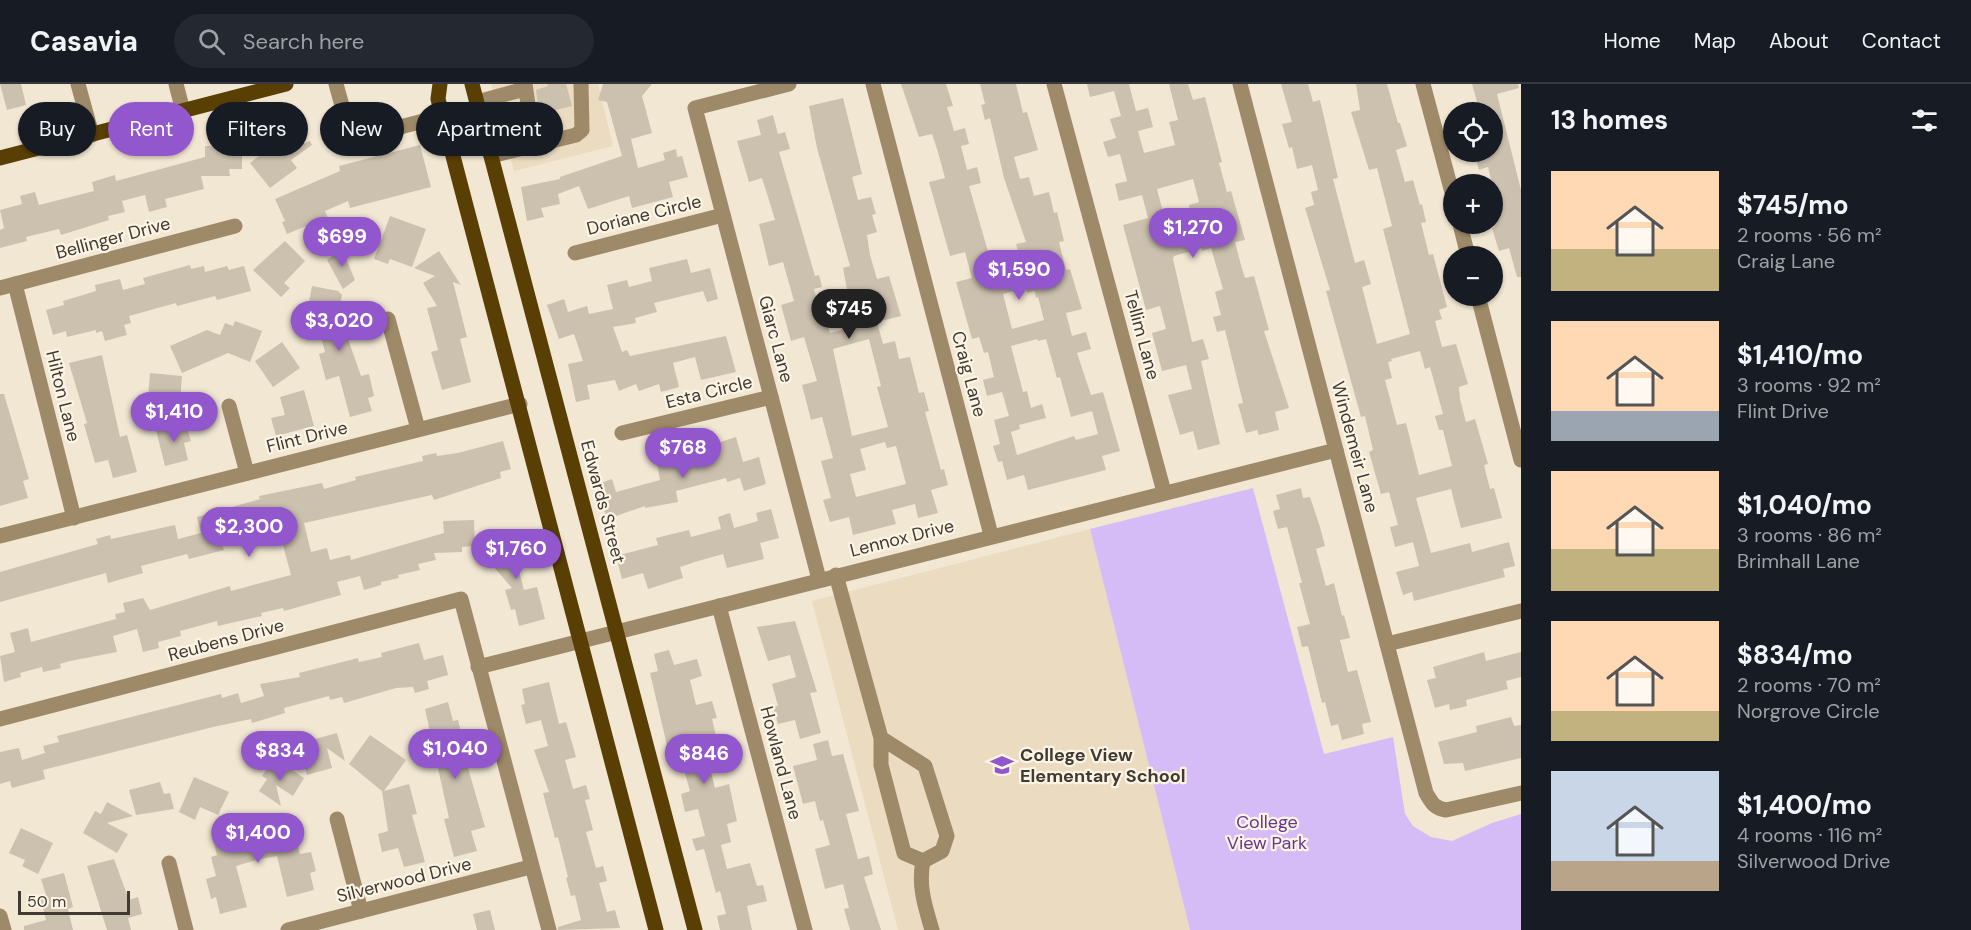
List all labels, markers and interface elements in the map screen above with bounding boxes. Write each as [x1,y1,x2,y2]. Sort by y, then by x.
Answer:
search box [174,14,594,68]
text: Casavia [30,23,138,60]
icon: search [195,25,228,58]
text: Search here [243,27,364,56]
text: Home [1603,27,1661,55]
text: Map [1694,27,1736,55]
text: About [1769,27,1829,55]
text: Contact [1862,27,1941,55]
chip: Buy [18,102,96,156]
chip: Rent [108,102,194,156]
chip: Filters [206,102,308,156]
chip: New [320,102,404,156]
chip: Apartment [416,102,563,156]
map controls [1443,102,1503,306]
button: locate [1443,102,1503,162]
text: 13 homes [1551,103,1668,137]
icon: filters [1908,104,1941,137]
button: + [1443,174,1503,234]
text: $745/mo [1737,188,1849,222]
street label: Doriane Circle [584,189,704,241]
icon: home [1599,195,1671,267]
pin: $1,270 [1144,208,1242,259]
street label: Bellinger Drive [53,211,173,265]
text: $1,270 [1163,214,1223,240]
pin: $699 [306,217,378,268]
text: 2 rooms · 56 m² [1737,222,1882,248]
text: $699 [317,223,367,249]
button: − [1443,246,1503,306]
text: Craig Lane [1737,248,1835,274]
pin: $1,590 [970,250,1068,301]
text: $1,590 [987,256,1051,282]
street label: Tellim Lane [1119,288,1165,382]
pin: $745 [813,289,885,340]
street label: Giarc Lane [753,293,799,385]
text: $745 [825,295,873,321]
pin: $3,020 [290,301,388,352]
text: $3,020 [305,307,373,333]
street label: Craig Lane [946,328,992,420]
text: $1,410/mo [1737,338,1863,372]
icon: home [1599,345,1671,417]
street label: Hilton Lane [40,348,86,444]
street label: Esta Circle [663,370,755,414]
text: 3 rooms · 92 m² [1737,372,1881,398]
street label: Windemeir Lane [1326,378,1384,516]
pin: $1,410 [125,392,223,443]
text: $1,410 [145,398,203,424]
text: Flint Drive [1737,398,1829,424]
street label: Flint Drive [264,415,350,459]
pin: $768 [647,428,719,479]
text: $768 [659,434,707,460]
street label: Edwards Street [575,438,631,566]
text: $1,040/mo [1737,488,1872,522]
icon: home [1599,495,1671,567]
pin: $2,300 [200,507,298,558]
text: $2,300 [215,513,283,539]
street label: Lennox Drive [847,513,957,563]
text: 3 rooms · 86 m² [1737,522,1882,548]
pin: $1,760 [467,529,565,580]
text: $1,760 [485,535,547,561]
text: Brimhall Lane [1737,548,1860,574]
street label: Reubens Drive [165,613,287,667]
text: $834/mo [1737,638,1853,672]
icon: home [1599,645,1671,717]
text: 2 rooms · 70 m² [1737,672,1881,698]
text: Norgrove Circle [1737,698,1880,724]
street label: Howland Lane [754,704,808,822]
pin: $1,040 [406,729,504,780]
pin: $834 [244,731,316,782]
pin: $846 [668,734,740,785]
text: $1,040 [422,735,488,761]
text: $834 [255,737,305,763]
text: $846 [679,740,729,766]
place label: College View Elementary School [1020,743,1186,788]
school or university icon: College View Elementary School [989,752,1015,778]
text: $1,400/mo [1737,788,1872,822]
icon: home [1599,795,1671,867]
park label: College View Park [1227,810,1307,855]
pin: $1,400 [209,813,307,864]
text: $1,400 [225,819,291,845]
text: 4 rooms · 116 m² [1737,822,1882,848]
text: Silverwood Drive [1737,848,1890,874]
street label: Silverwood Drive [334,852,474,908]
scale bar [18,888,130,916]
text: 50 m [27,891,66,912]

